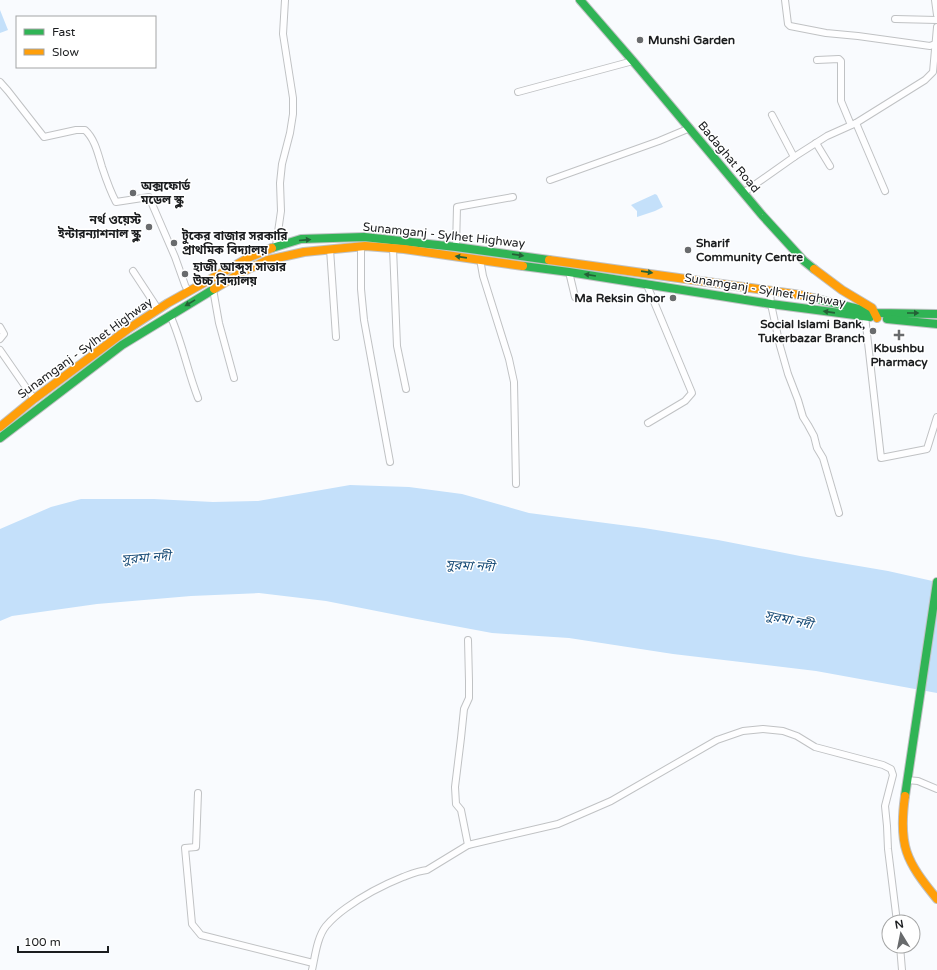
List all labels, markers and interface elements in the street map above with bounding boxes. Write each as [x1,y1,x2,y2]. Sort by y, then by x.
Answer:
legend [16,16,156,68]
text: Fast [52,25,76,39]
place label: Munshi Garden [648,33,735,47]
marker: Munshi Garden [635,35,645,45]
text: Slow [52,45,79,59]
street label: Badaghat Road [695,119,763,195]
place label: অক্সফোর্ড মডেল স্কুল [140,178,191,209]
marker: অক্সফোর্ড মডেল স্কুল [128,188,138,198]
place label: নর্থ ওয়েস্ট ইন্টারন্যাশনাল স্কুল [57,212,142,243]
street label: Sunamganj - Sylhet Highway [362,220,526,251]
marker: নর্থ ওয়েস্ট ইন্টারন্যাশনাল স্কুল [144,222,154,232]
place label: টুকের বাজার সরকারি প্রাথমিক বিদ্যালয় [181,228,288,257]
one-way arrow [299,236,311,243]
place label: Sharif Community Centre [696,236,803,265]
marker: টুকের বাজার সরকারি প্রাথমিক বিদ্যালয় [169,238,179,248]
marker: Sharif Community Centre [683,245,693,255]
one-way arrow [512,252,524,258]
one-way arrow [455,254,467,260]
place label: হাজী আব্দুস সাত্তার উচ্চ বিদ্যালয় [192,259,287,288]
marker: হাজী আব্দুস সাত্তার উচ্চ বিদ্যালয় [180,269,190,279]
one-way arrow [640,269,653,276]
street label: Sunamganj - Sylhet Highway [683,270,847,310]
one-way arrow [584,272,596,278]
place label: Ma Reksin Ghor [574,291,665,305]
marker: Ma Reksin Ghor [668,293,678,303]
street label: Sunamganj - Sylhet Highway [15,294,155,402]
one-way arrow [184,299,196,306]
one-way arrow [823,309,835,315]
one-way arrow [907,310,920,316]
place label: Social Islami Bank, Tukerbazar Branch [757,317,865,345]
marker: Social Islami Bank, Tukerbazar Branch [868,326,878,336]
marker: Kbushbu Pharmacy [894,330,904,340]
place label: Kbushbu Pharmacy [870,341,928,370]
water label: সুরমা নদী [121,548,174,568]
water label: সুরমা নদী [445,557,497,575]
water label: সুরমা নদী [763,607,817,633]
north arrow [881,914,921,954]
text: N [894,917,905,932]
scale bar [18,928,108,954]
text: 100 m [24,935,61,949]

